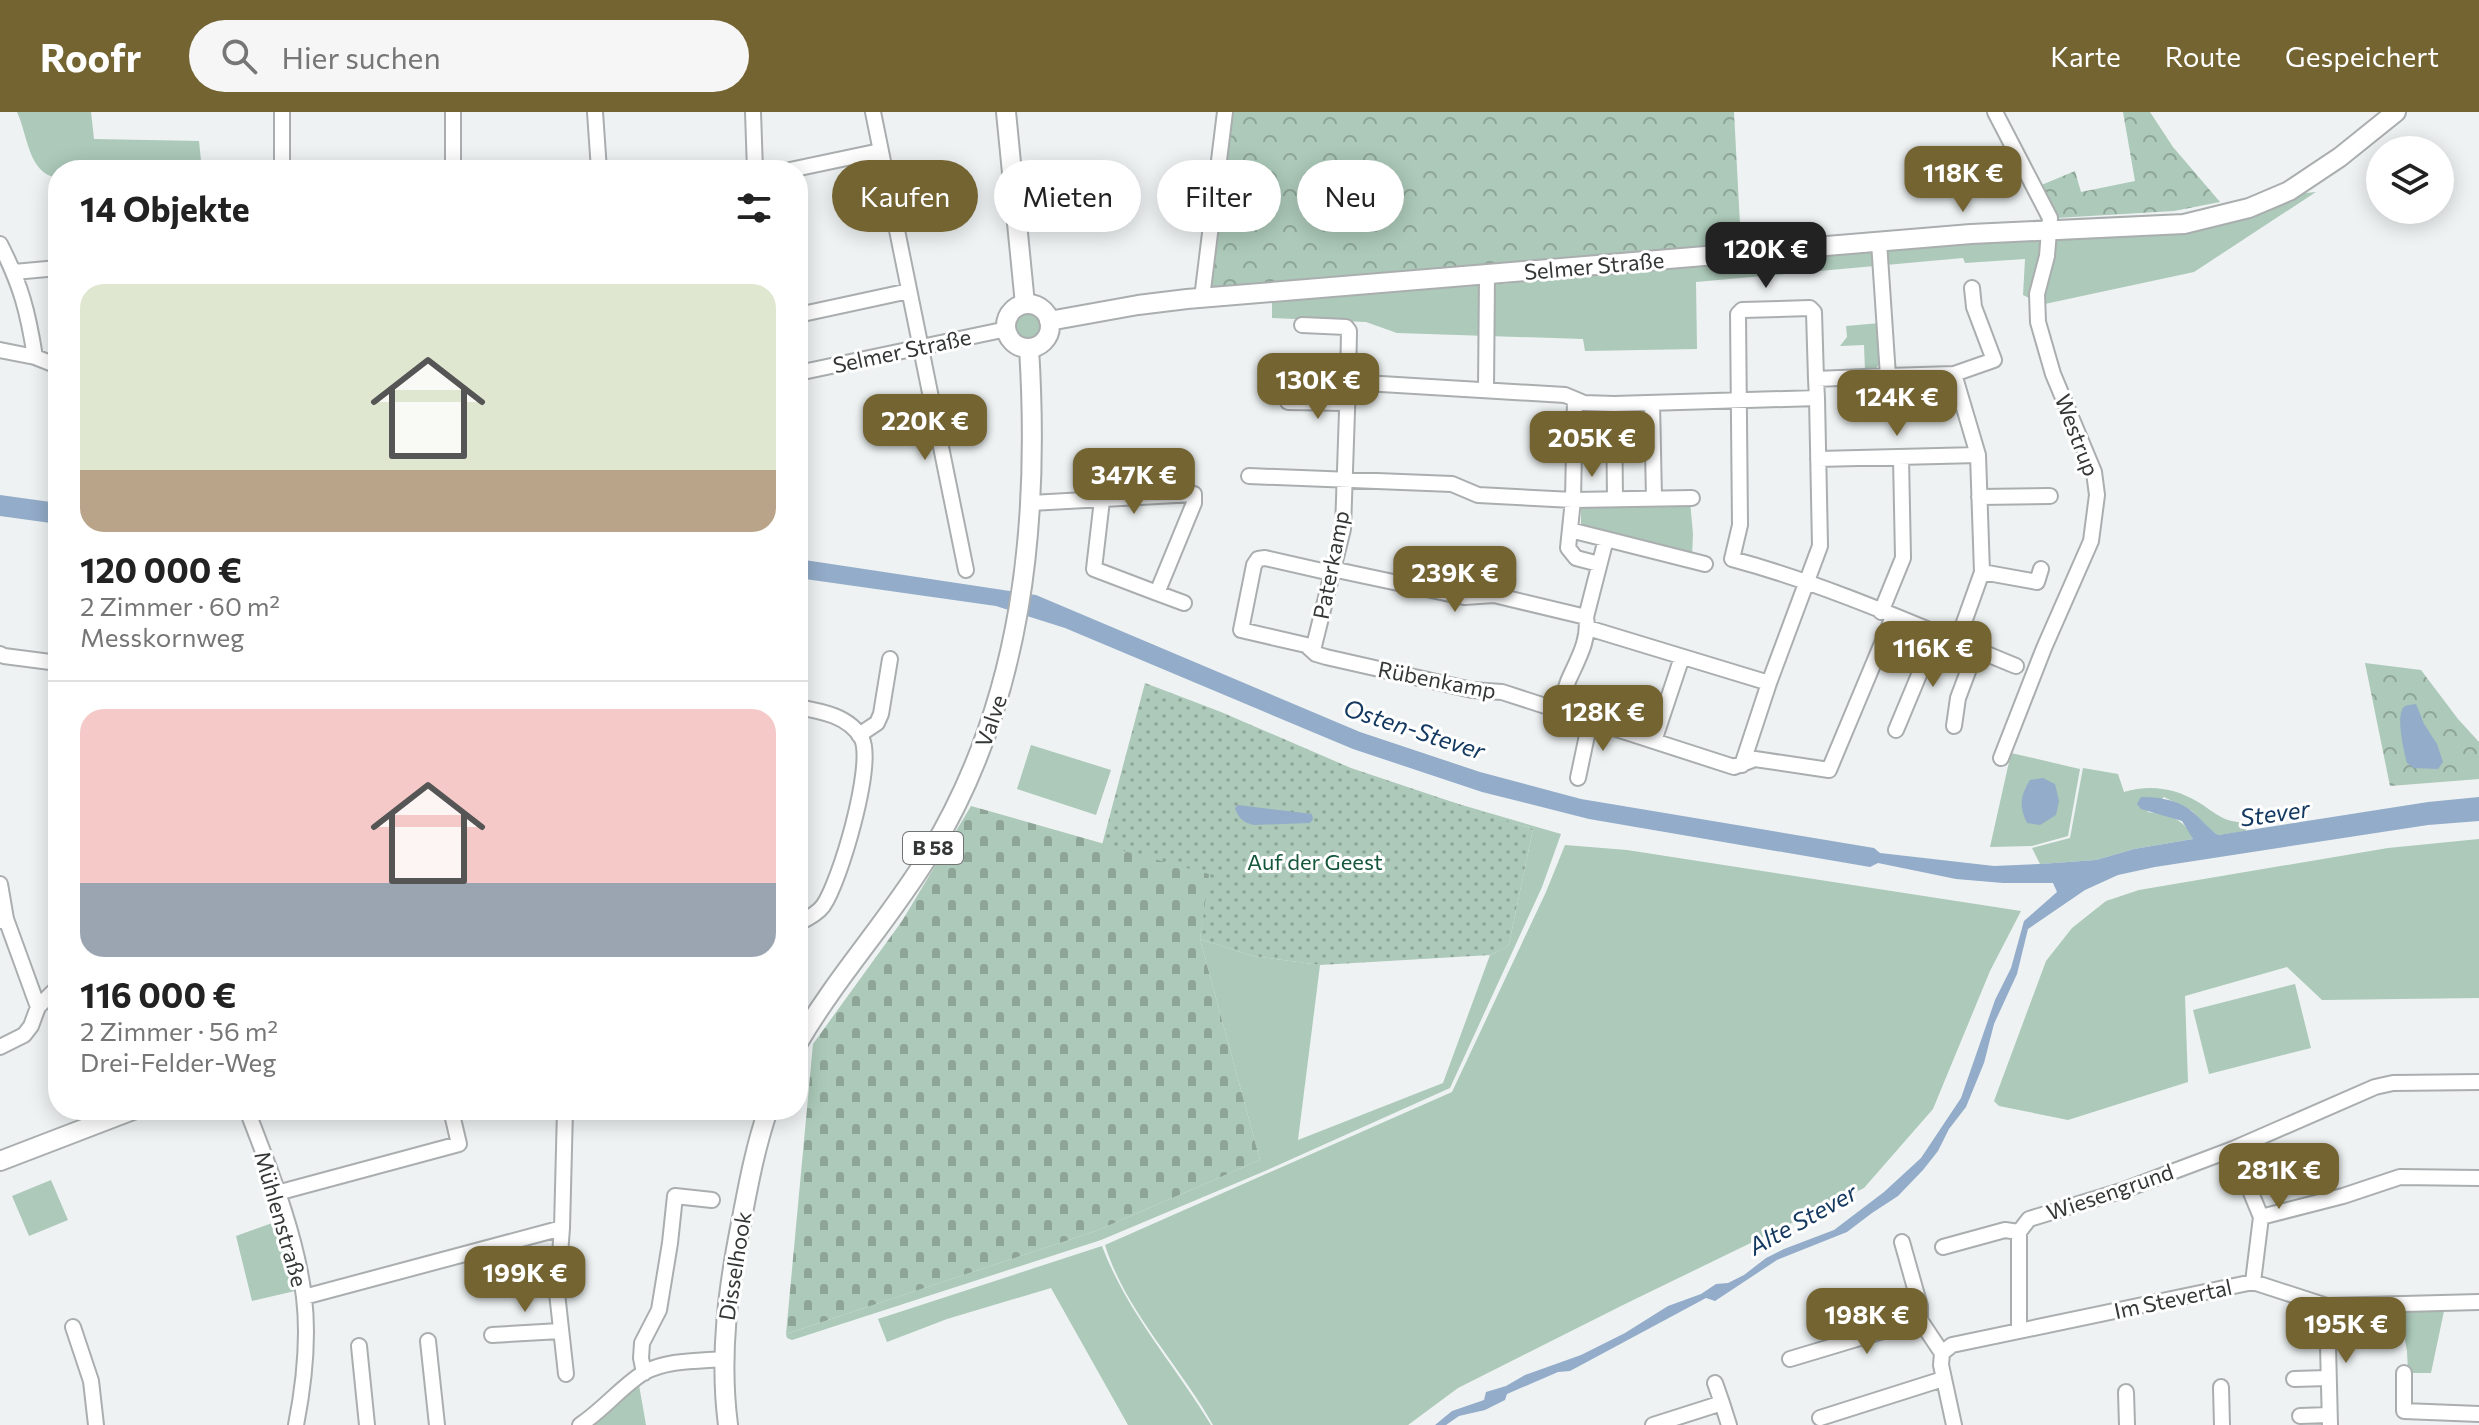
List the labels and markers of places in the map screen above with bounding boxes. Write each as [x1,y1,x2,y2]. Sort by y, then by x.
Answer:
pin: 118K € [1898,146,2028,214]
pin: 120K € [1701,222,1831,290]
pin: 130K € [1253,353,1383,421]
pin: 124K € [1832,370,1962,438]
pin: 220K € [860,394,990,462]
pin: 205K € [1527,411,1657,479]
pin: 347K € [1069,448,1199,516]
pin: 239K € [1390,546,1520,614]
pin: 116K € [1868,621,1998,689]
pin: 128K € [1538,685,1668,753]
pin: 281K € [2214,1143,2344,1211]
pin: 199K € [460,1246,590,1314]
pin: 198K € [1802,1288,1932,1356]
pin: 195K € [2281,1297,2411,1365]

